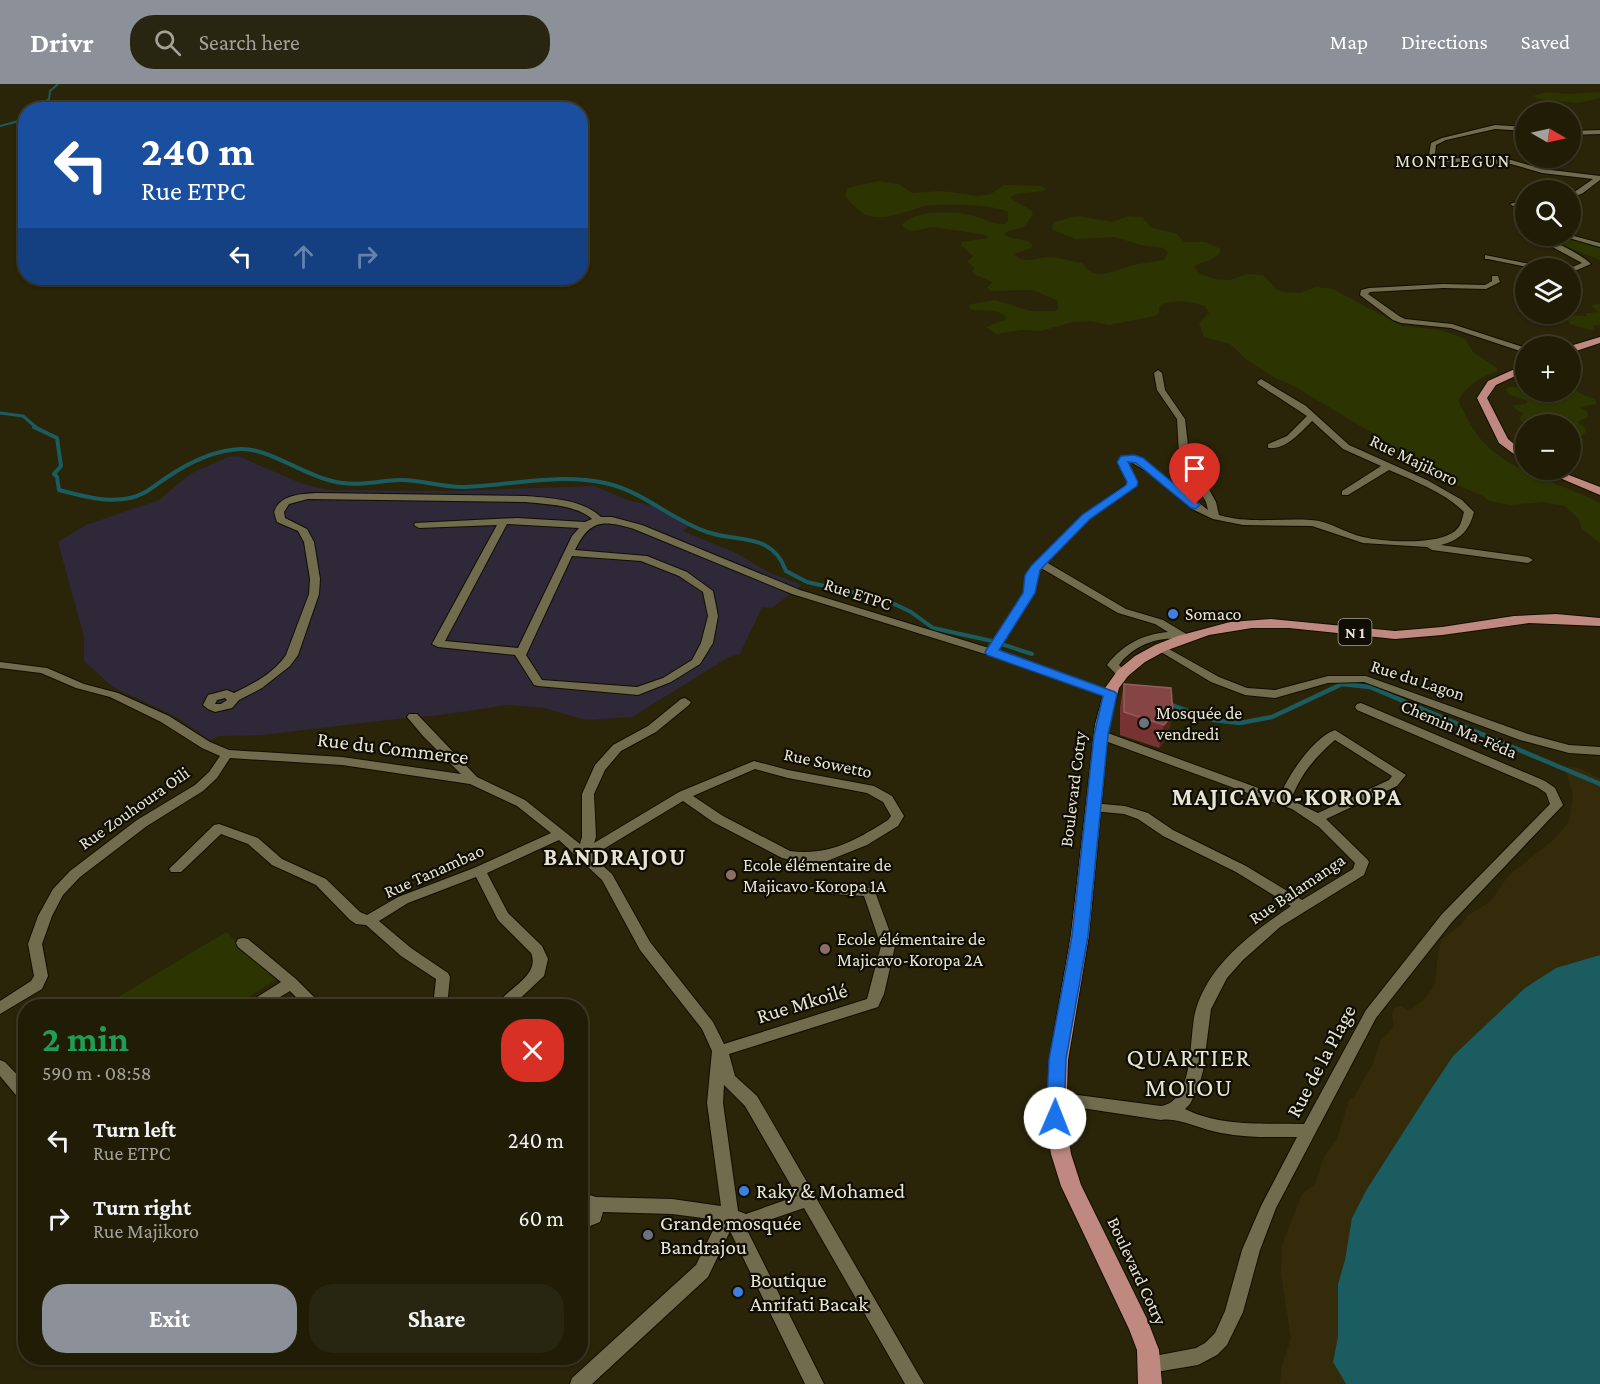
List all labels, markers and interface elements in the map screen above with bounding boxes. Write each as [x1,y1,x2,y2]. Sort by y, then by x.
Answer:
search box [130,15,550,69]
icon: search [151,26,184,59]
text: Drivr [30,27,94,58]
text: Search here [199,30,300,55]
text: Map [1330,30,1368,54]
text: Directions [1401,30,1488,54]
text: Saved [1521,30,1570,54]
north arrow [1515,102,1581,168]
map controls [1515,102,1581,480]
icon: left [42,126,120,204]
text: 240 m [141,127,254,174]
district label: MONTLEGUN [1395,151,1511,171]
text: Rue ETPC [141,176,246,206]
button: search [1515,180,1581,246]
icon: left [224,240,257,273]
icon: ahead [287,240,320,273]
icon: right [350,240,383,273]
button: layers [1515,258,1581,324]
button: + [1515,336,1581,402]
button: − [1515,414,1581,480]
street label: Rue Majikoro [1366,430,1461,491]
pin [1169,443,1220,505]
icon: arrive [1178,452,1211,485]
street label: Rue ETPC [822,574,895,614]
place label: Somaco [1185,604,1242,624]
marker: Somaco [1166,607,1180,621]
road number: N 1 [1338,619,1372,645]
street label: Rue du Lagon [1369,655,1468,705]
street label: Chemin Ma-Féda [1398,695,1520,763]
place label: Mosquée de vendredi [1155,703,1242,744]
marker: Mosquée de vendredi [1137,716,1151,730]
street label: Rue du Commerce [316,727,470,769]
street label: Boulevard Cotry [1056,729,1090,848]
street label: Rue Sowetto [782,744,874,782]
street label: Rue Zouhoura Oili [75,762,193,854]
district label: MAJICAVO-KOROPA [1172,783,1402,810]
street label: Rue Tanambao [381,840,487,902]
district label: BANDRAJOU [543,843,687,870]
street label: Rue Balamanga [1245,850,1349,928]
place label: Ecole élémentaire de Majicavo-Koropa 1A [743,855,891,897]
marker: Ecole élémentaire de Majicavo-Koropa 1A [724,868,738,882]
place label: Ecole élémentaire de Majicavo-Koropa 2A [837,929,985,971]
marker: Ecole élémentaire de Majicavo-Koropa 2A [818,942,832,956]
street label: Rue Mkoilé [754,978,850,1028]
street label: Rue de la Plage [1281,1001,1361,1121]
text: 2 min [42,1019,129,1059]
button: close [501,1019,564,1082]
district label: QUARTIER MOIOU [1127,1043,1252,1102]
text: 590 m · 08:58 [42,1062,152,1084]
position arrow [1023,1086,1087,1150]
text: Turn left [93,1117,176,1142]
icon: left [42,1124,75,1157]
text: 240 m [508,1128,564,1153]
text: Rue ETPC [93,1142,171,1164]
place label: Raky & Mohamed [756,1179,905,1203]
marker: Raky & Mohamed [737,1184,751,1198]
text: Turn right [93,1195,191,1220]
icon: right [42,1202,75,1235]
text: 60 m [519,1206,564,1231]
place label: Grande mosquée Bandrajou [660,1211,801,1259]
street label: Boulevard Cotry [1103,1214,1171,1329]
text: Rue Majikoro [93,1220,199,1242]
marker: Grande mosquée Bandrajou [641,1228,655,1242]
place label: Boutique Anrifati Bacak [750,1268,868,1316]
button: Exit [42,1284,297,1353]
button: Share [309,1284,564,1353]
marker: Boutique Anrifati Bacak [731,1285,745,1299]

